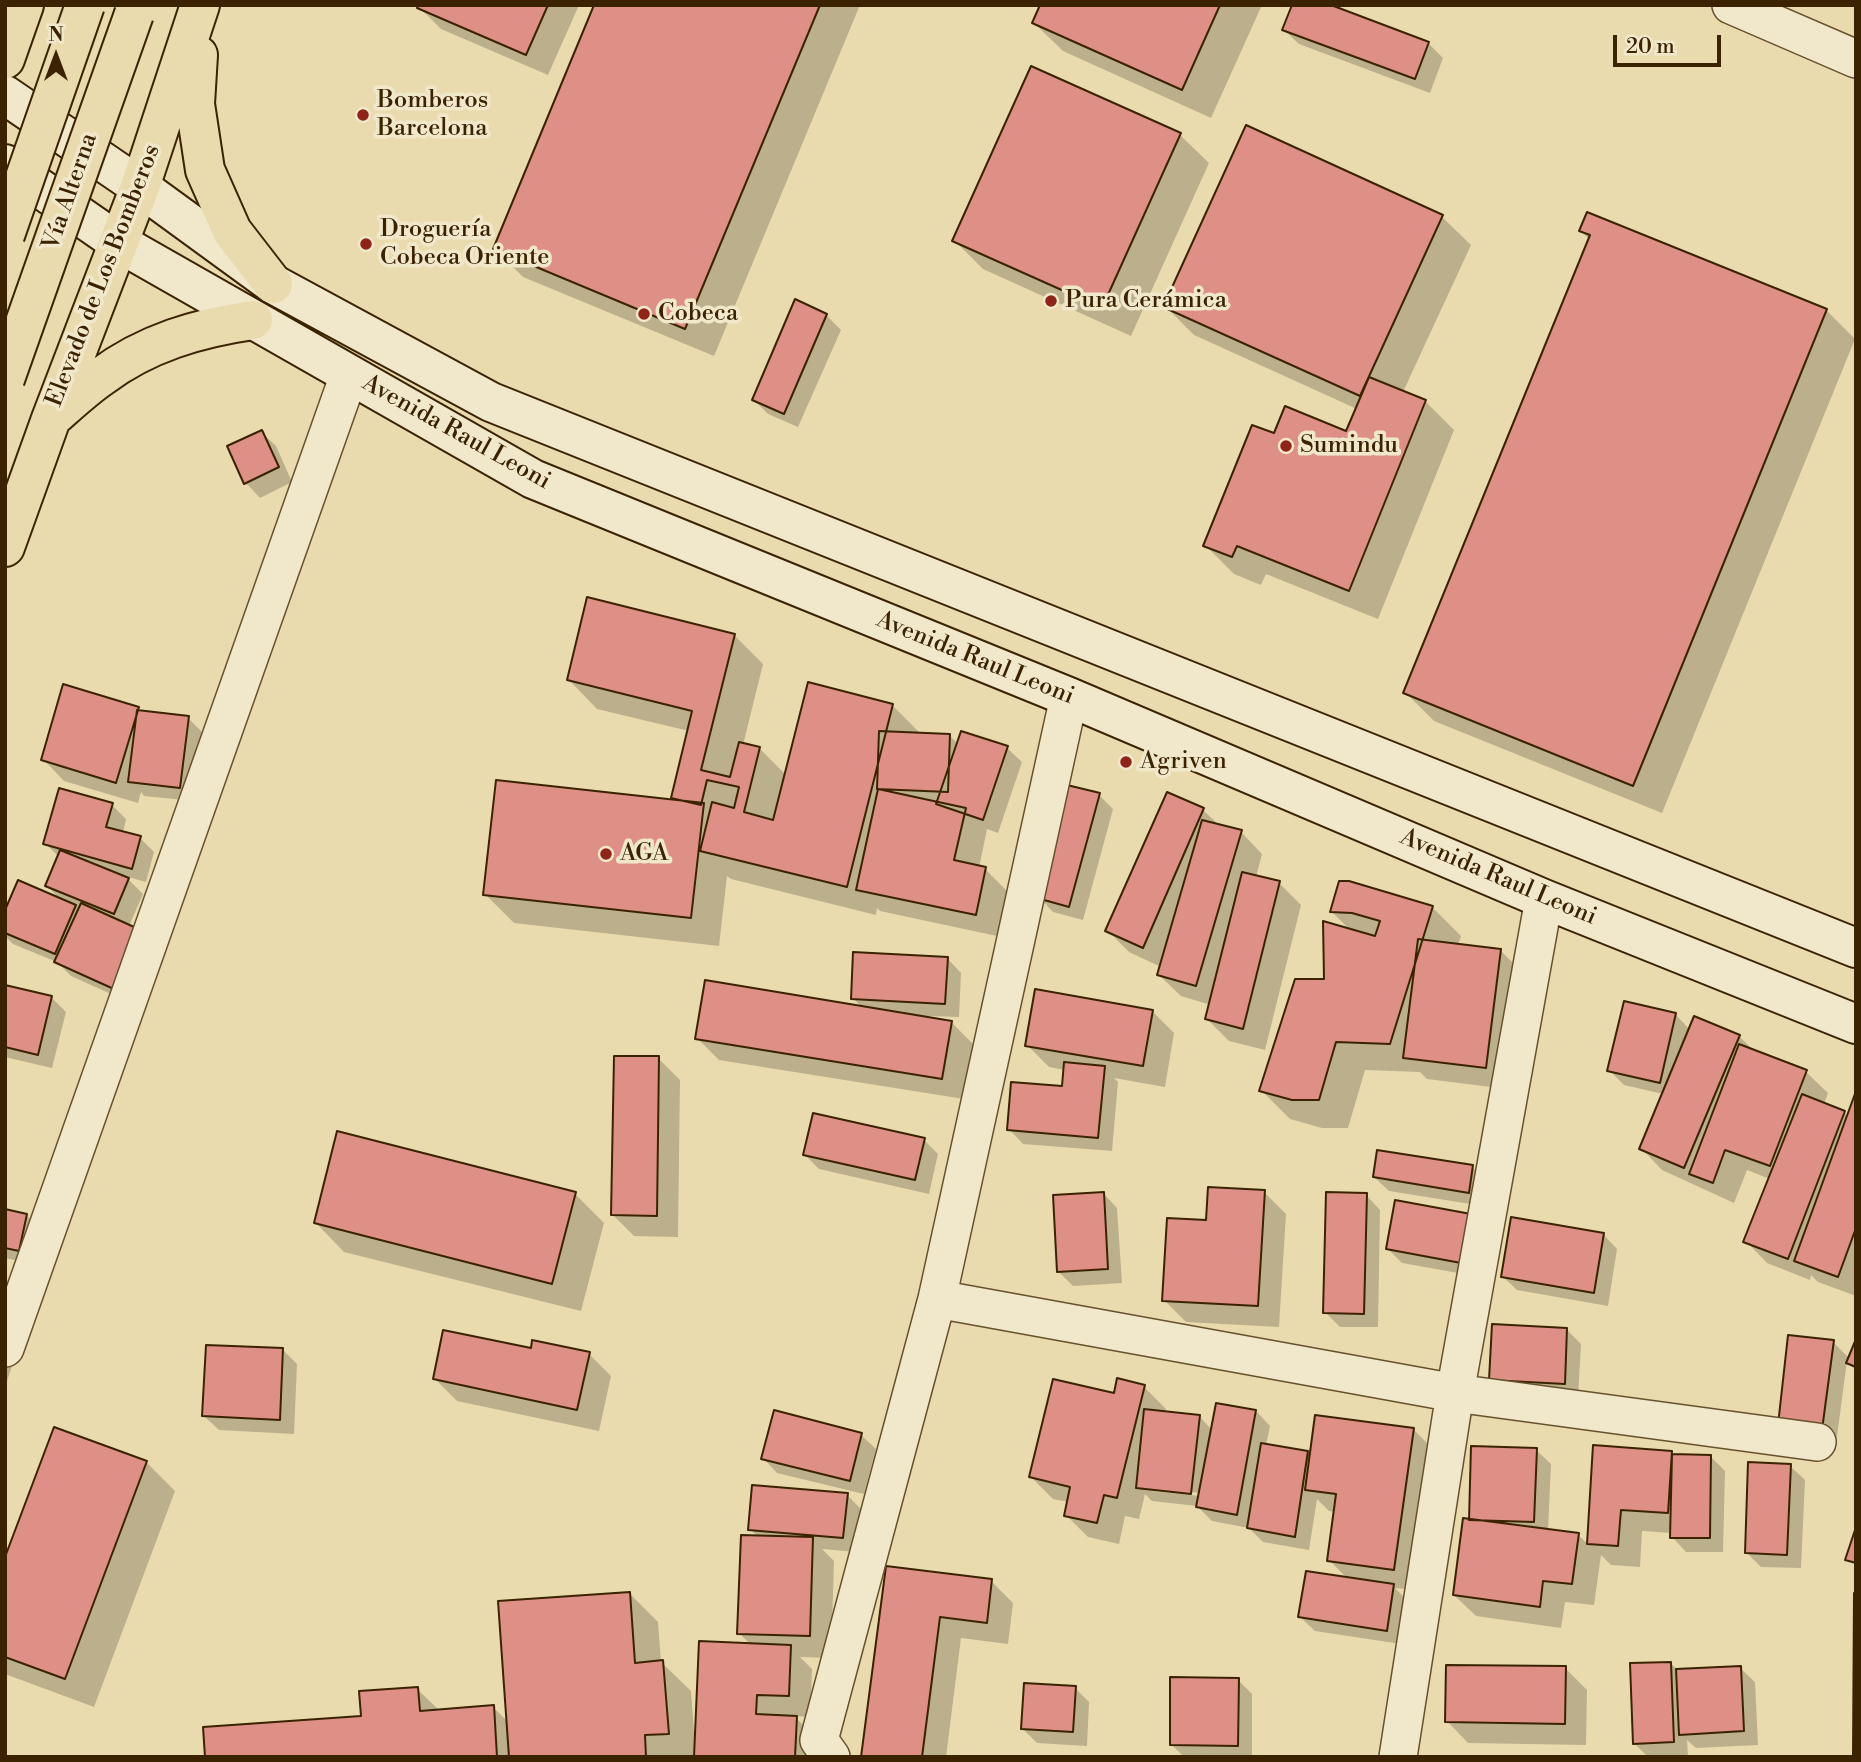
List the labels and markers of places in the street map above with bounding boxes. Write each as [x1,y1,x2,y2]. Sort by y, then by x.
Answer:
place label: Bomberos Barcelona [377,87,488,143]
marker: Bomberos Barcelona [355,107,371,123]
place label: Droguería Cobeca Oriente [380,216,549,272]
marker: Droguería Cobeca Oriente [358,236,374,252]
place label: Pura Cerámica [1065,287,1227,315]
marker: Pura Cerámica [1043,293,1059,309]
place label: Cobeca [658,300,738,328]
marker: Cobeca [636,306,652,322]
place label: Sumindu [1300,432,1398,460]
marker: Sumindu [1278,438,1294,454]
place label: Agriven [1140,748,1227,776]
marker: Agriven [1118,754,1134,770]
place label: AGA [620,840,668,868]
marker: AGA [598,846,614,862]

